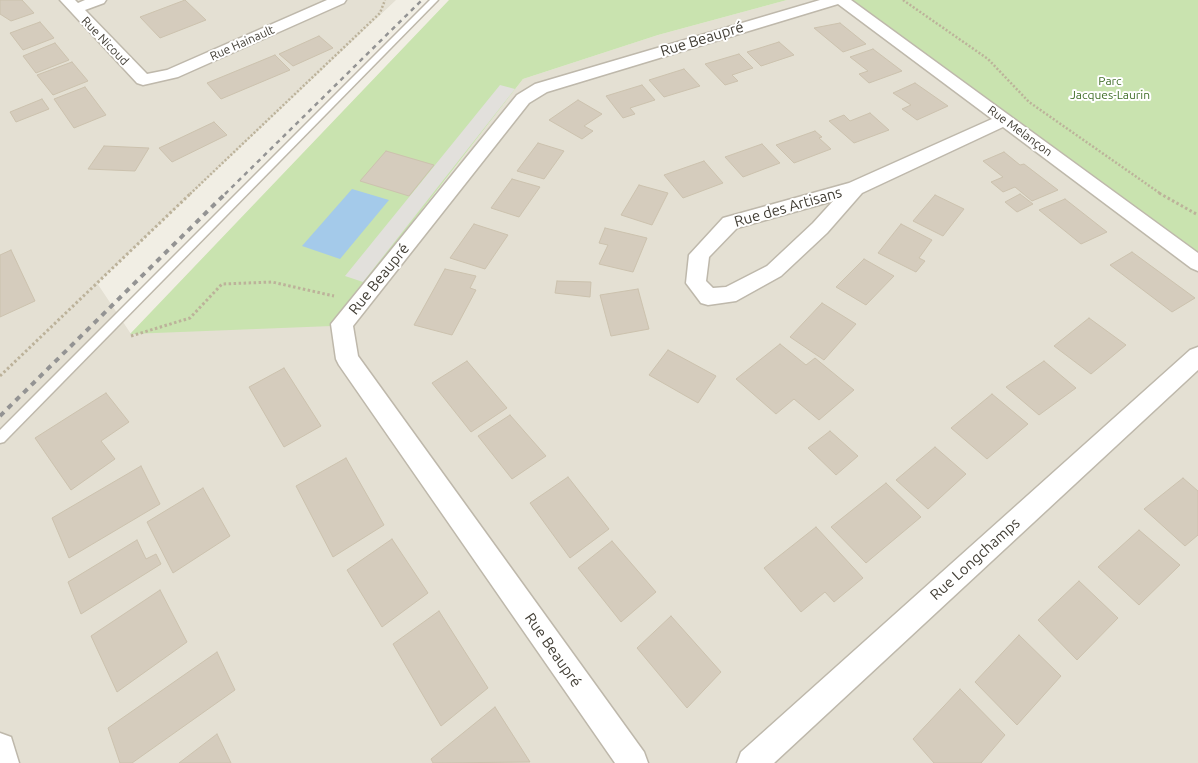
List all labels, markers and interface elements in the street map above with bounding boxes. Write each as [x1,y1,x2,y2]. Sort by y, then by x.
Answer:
street label: Rue Nicoud [78,14,132,68]
street label: Rue Beaupré [658,18,746,60]
street label: Rue Hainault [208,22,276,64]
park label: Parc Jacques-Laurin [1070,74,1150,102]
street label: Rue Melançon [985,103,1055,159]
street label: Rue des Artisans [732,183,844,231]
street label: Rue Beaupré [345,240,413,318]
street label: Rue Longchamps [926,514,1024,604]
street label: Rue Beaupré [521,609,585,691]

